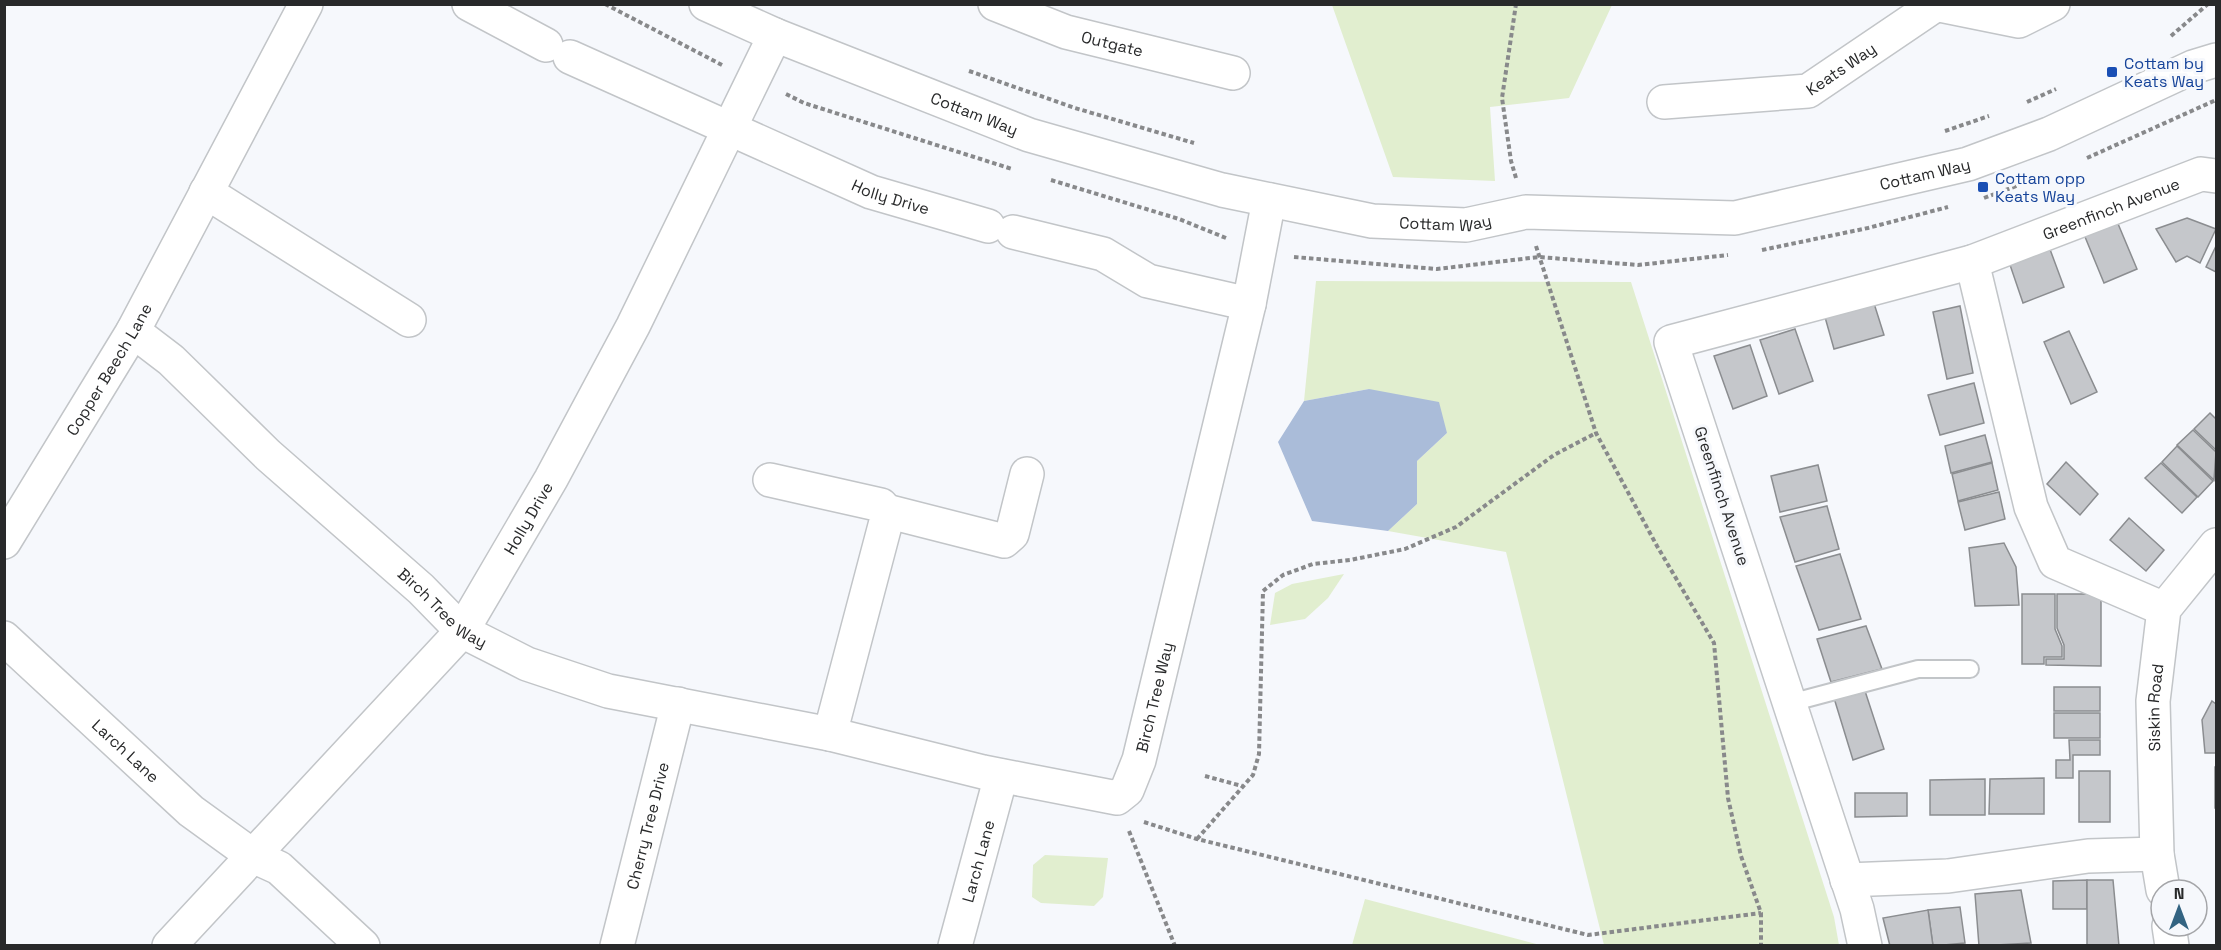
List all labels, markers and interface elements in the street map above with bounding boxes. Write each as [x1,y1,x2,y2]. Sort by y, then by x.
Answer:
street label: Outgate [1079,26,1145,61]
street label: Keats Way [1802,38,1880,100]
place label: Cottam by Keats Way [2124,53,2204,92]
marker: Cottam by Keats Way [2105,65,2119,79]
street label: Cottam Way [928,87,1021,140]
street label: Cottam Way [1878,153,1972,195]
place label: Cottam opp Keats Way [1995,168,2085,207]
street label: Greenfinch Avenue [2040,173,2183,244]
street label: Holly Drive [848,174,932,219]
marker: Cottam opp Keats Way [1976,180,1990,194]
street label: Cottam Way [1399,209,1493,236]
street label: Copper Beech Lane [61,300,156,439]
street label: Greenfinch Avenue [1690,424,1754,568]
street label: Holly Drive [499,478,557,558]
street label: Birch Tree Way [393,563,491,652]
street label: Birch Tree Way [1131,640,1178,754]
street label: Siskin Road [2142,663,2168,752]
street label: Larch Lane [88,714,164,787]
street label: Cherry Tree Drive [621,760,673,892]
street label: Larch Lane [957,818,999,905]
north arrow [2149,878,2209,938]
text: N [2174,883,2184,904]

